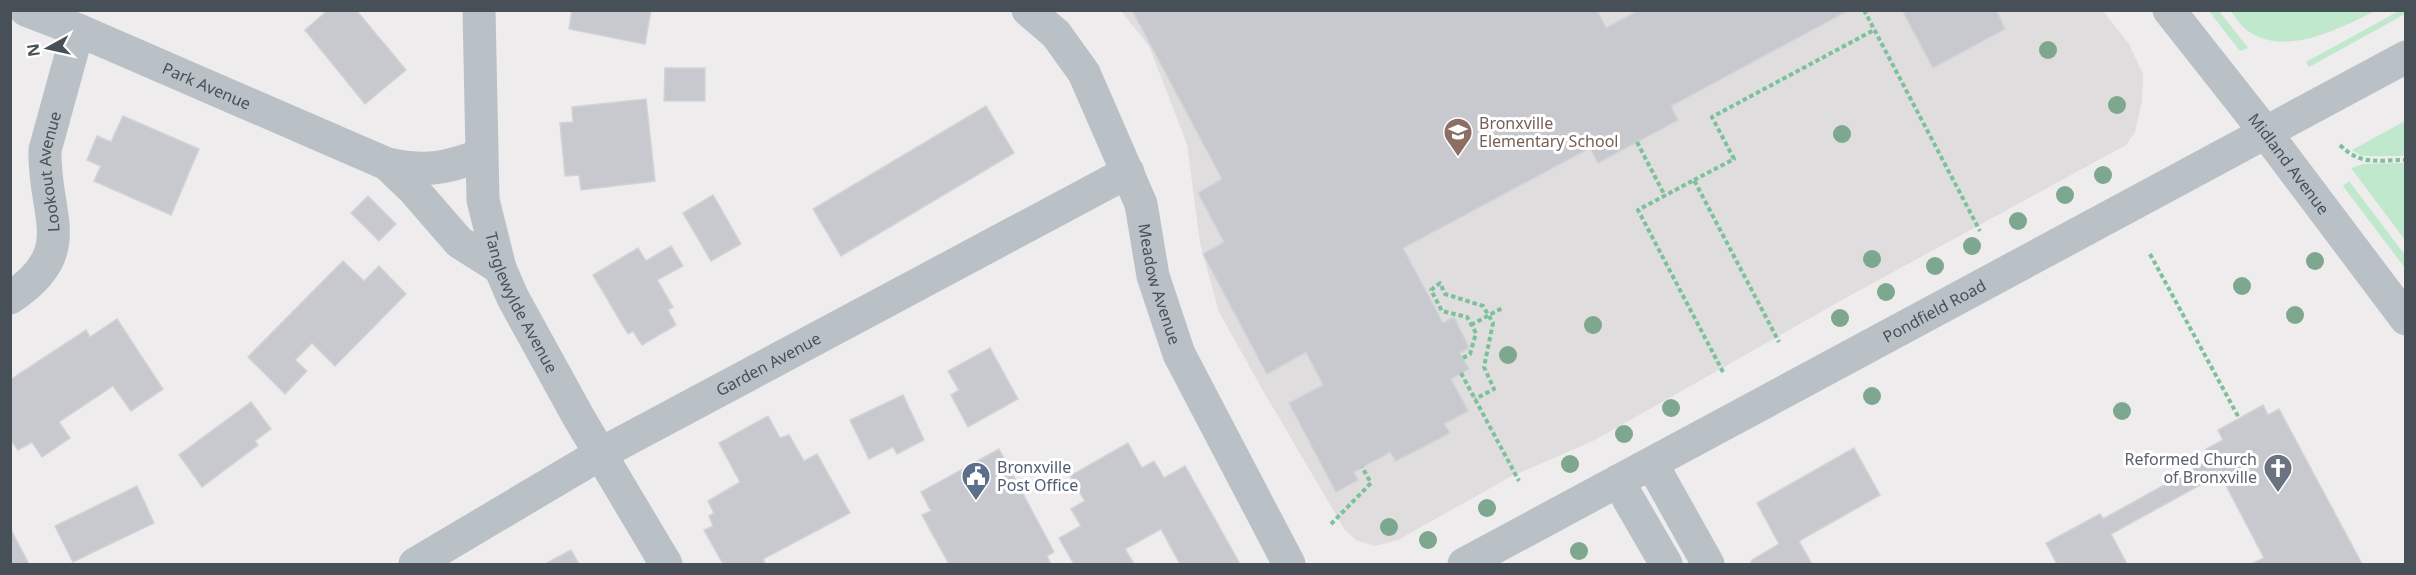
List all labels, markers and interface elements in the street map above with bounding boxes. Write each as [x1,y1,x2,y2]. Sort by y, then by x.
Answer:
north arrow [18,18,78,78]
text: N [21,42,45,58]
street label: Park Avenue [159,57,254,115]
street label: Lookout Avenue [34,109,66,233]
street label: Midland Avenue [2243,109,2334,219]
place label: Bronxville Elementary School [1479,112,1618,152]
school or university icon: Bronxville Elementary School [1442,116,1474,158]
street label: Meadow Avenue [1133,222,1186,347]
street label: Tanglewylde Avenue [480,230,563,377]
street label: Pondfield Road [1879,274,1990,348]
street label: Garden Avenue [712,327,825,401]
place label: Reformed Church of Bronxville [2125,448,2257,488]
church icon: Reformed Church of Bronxville [2262,452,2294,494]
place label: Bronxville Post Office [997,456,1078,496]
public building icon: Bronxville Post Office [960,460,992,502]

